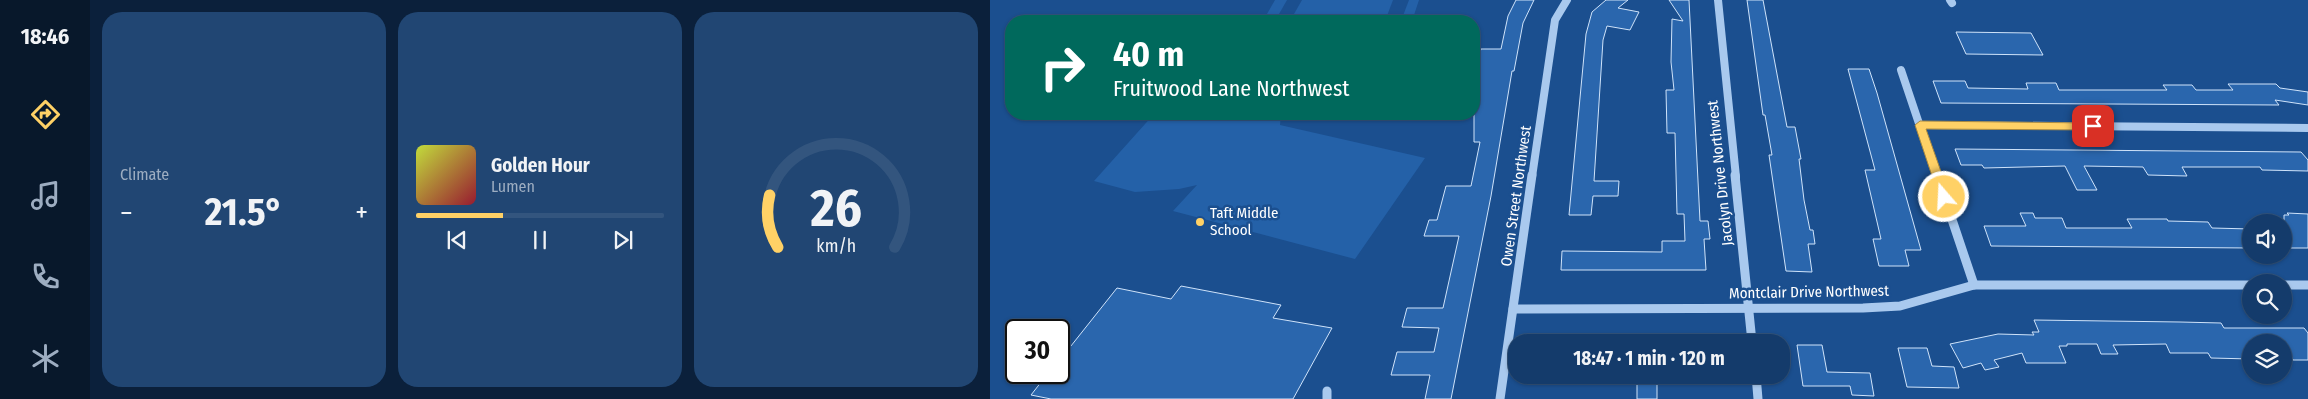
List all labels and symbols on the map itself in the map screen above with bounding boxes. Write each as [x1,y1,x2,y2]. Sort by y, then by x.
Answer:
street label: Jacolyn Drive Northwest [1703,99,1737,247]
pin [2072,105,2114,147]
street label: Owen Street Northwest [1497,124,1535,268]
position arrow [1917,170,1969,222]
place label: Taft Middle School [1210,204,1278,239]
marker: Taft Middle School [1194,216,1206,228]
street label: Montclair Drive Northwest [1729,282,1889,302]
speed limit sign: 30 [1005,319,1070,384]

